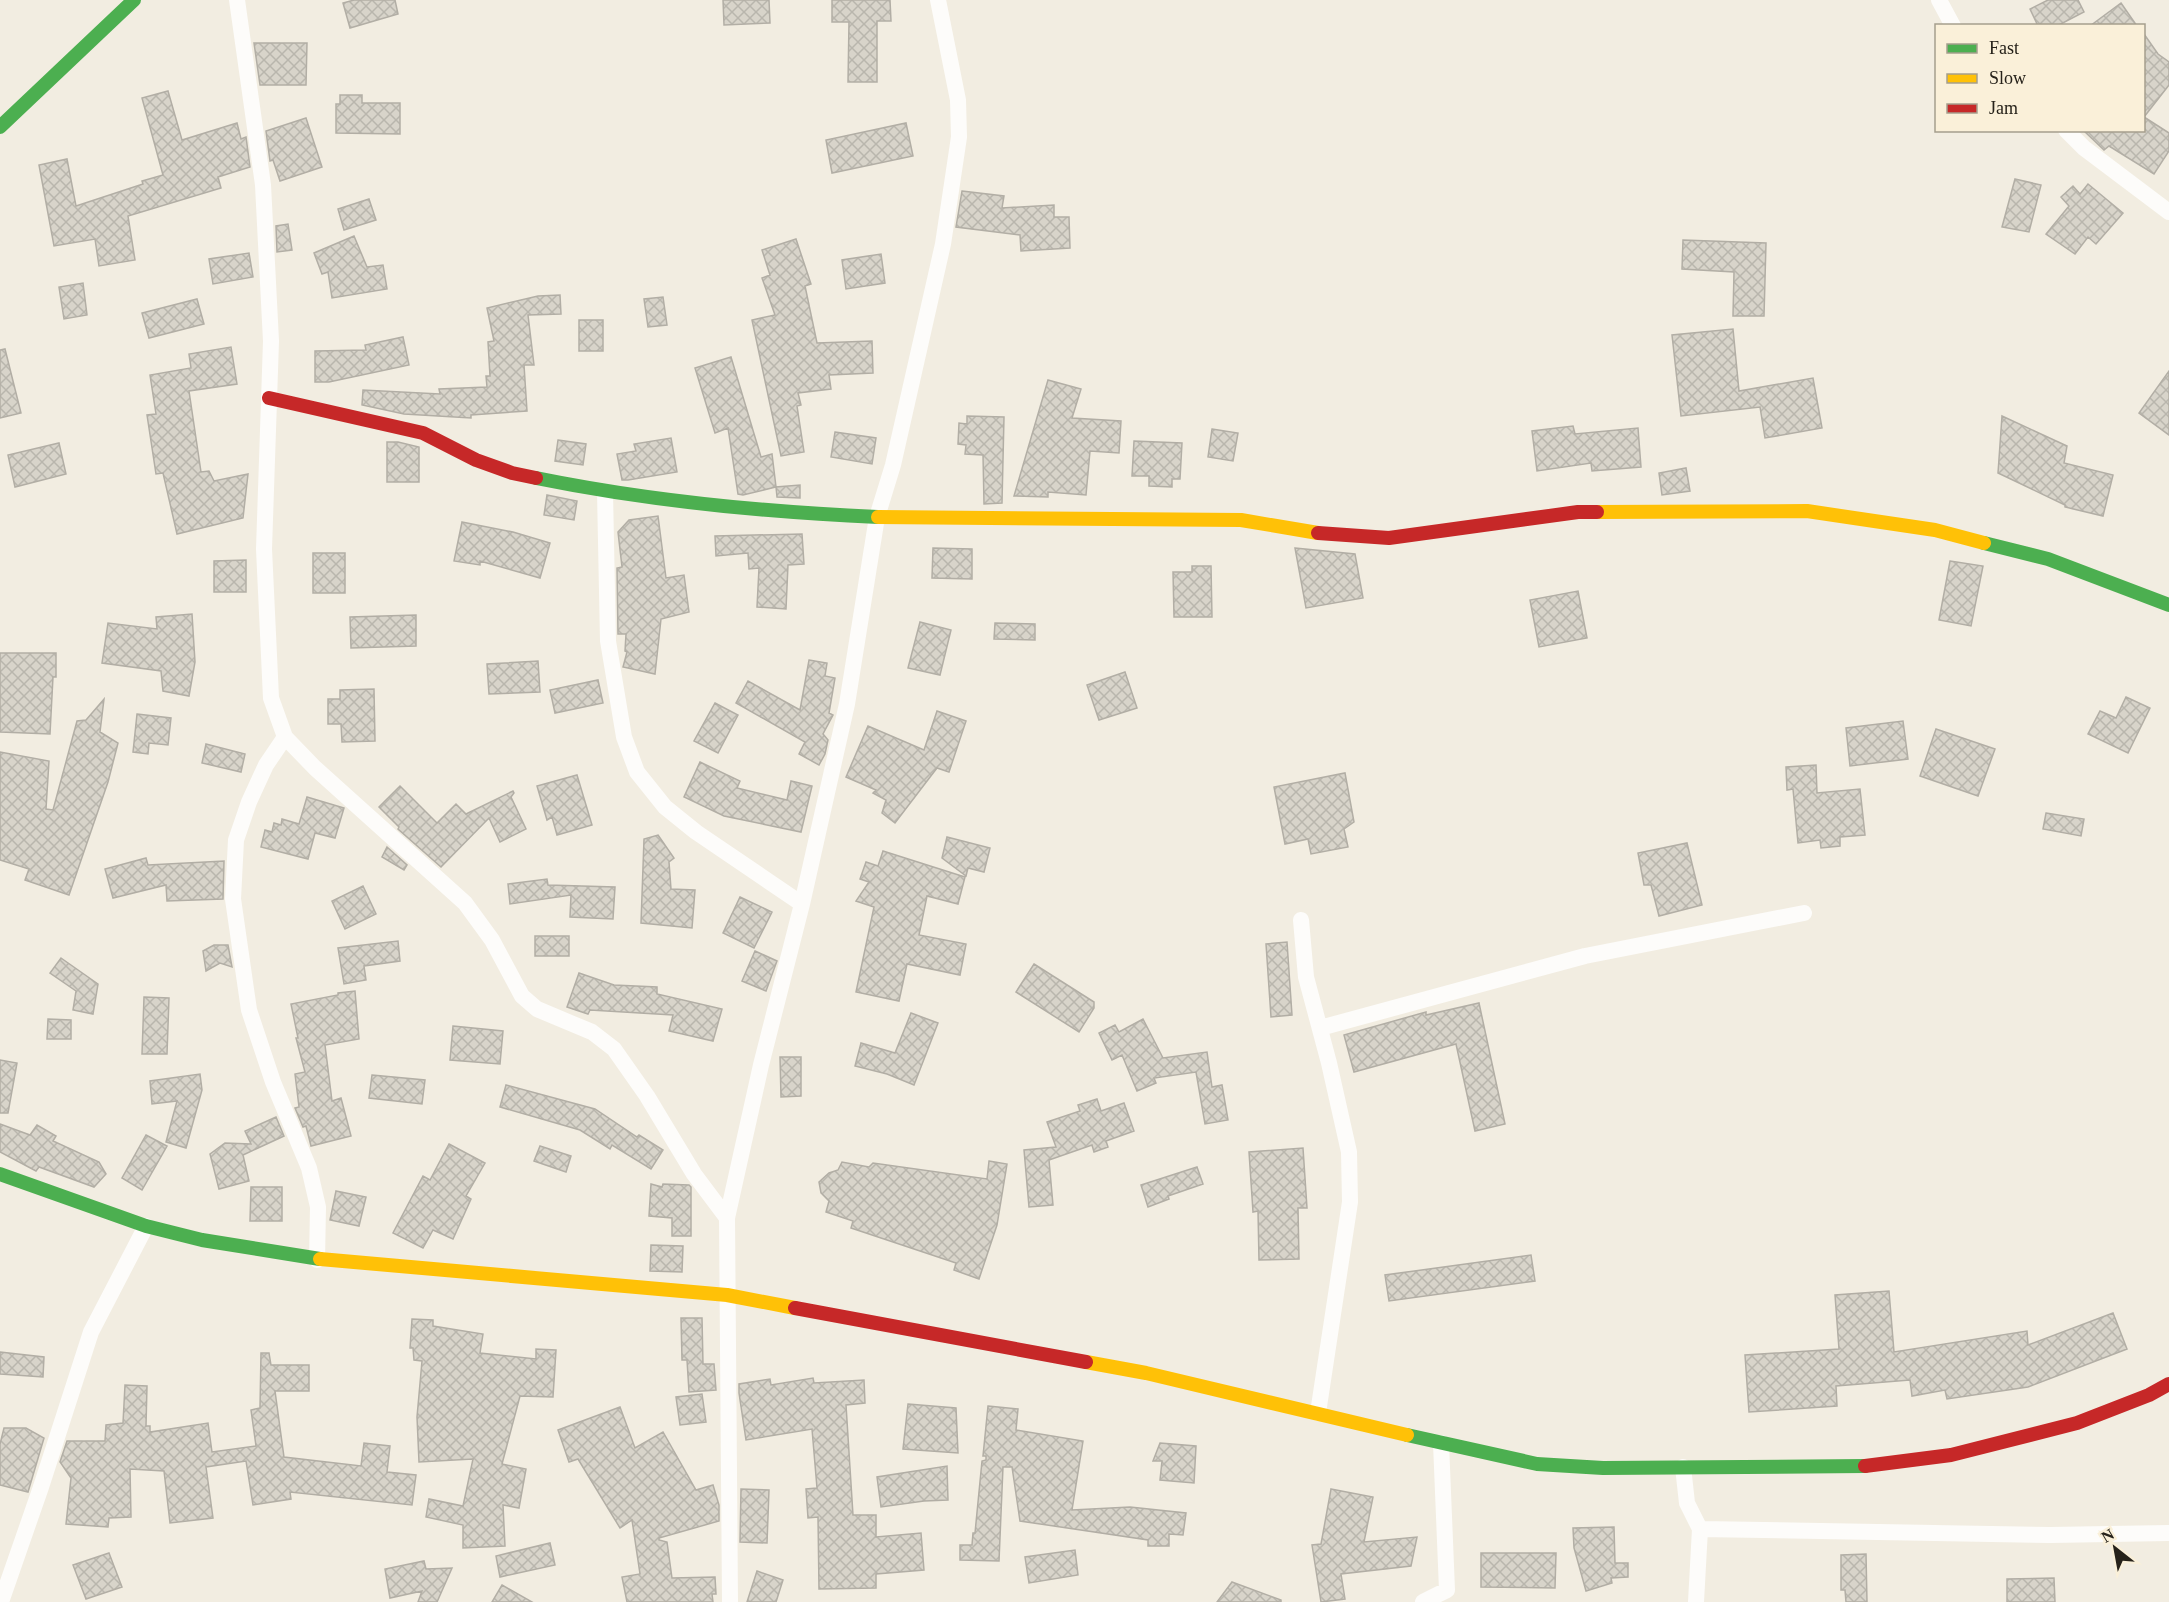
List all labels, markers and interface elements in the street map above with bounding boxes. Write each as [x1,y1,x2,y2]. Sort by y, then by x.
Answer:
legend [1935,24,2145,132]
text: Fast [1989,38,2019,58]
text: Slow [1989,68,2026,88]
text: Jam [1989,98,2018,118]
north arrow [2085,1518,2145,1578]
text: N [2098,1525,2117,1546]

